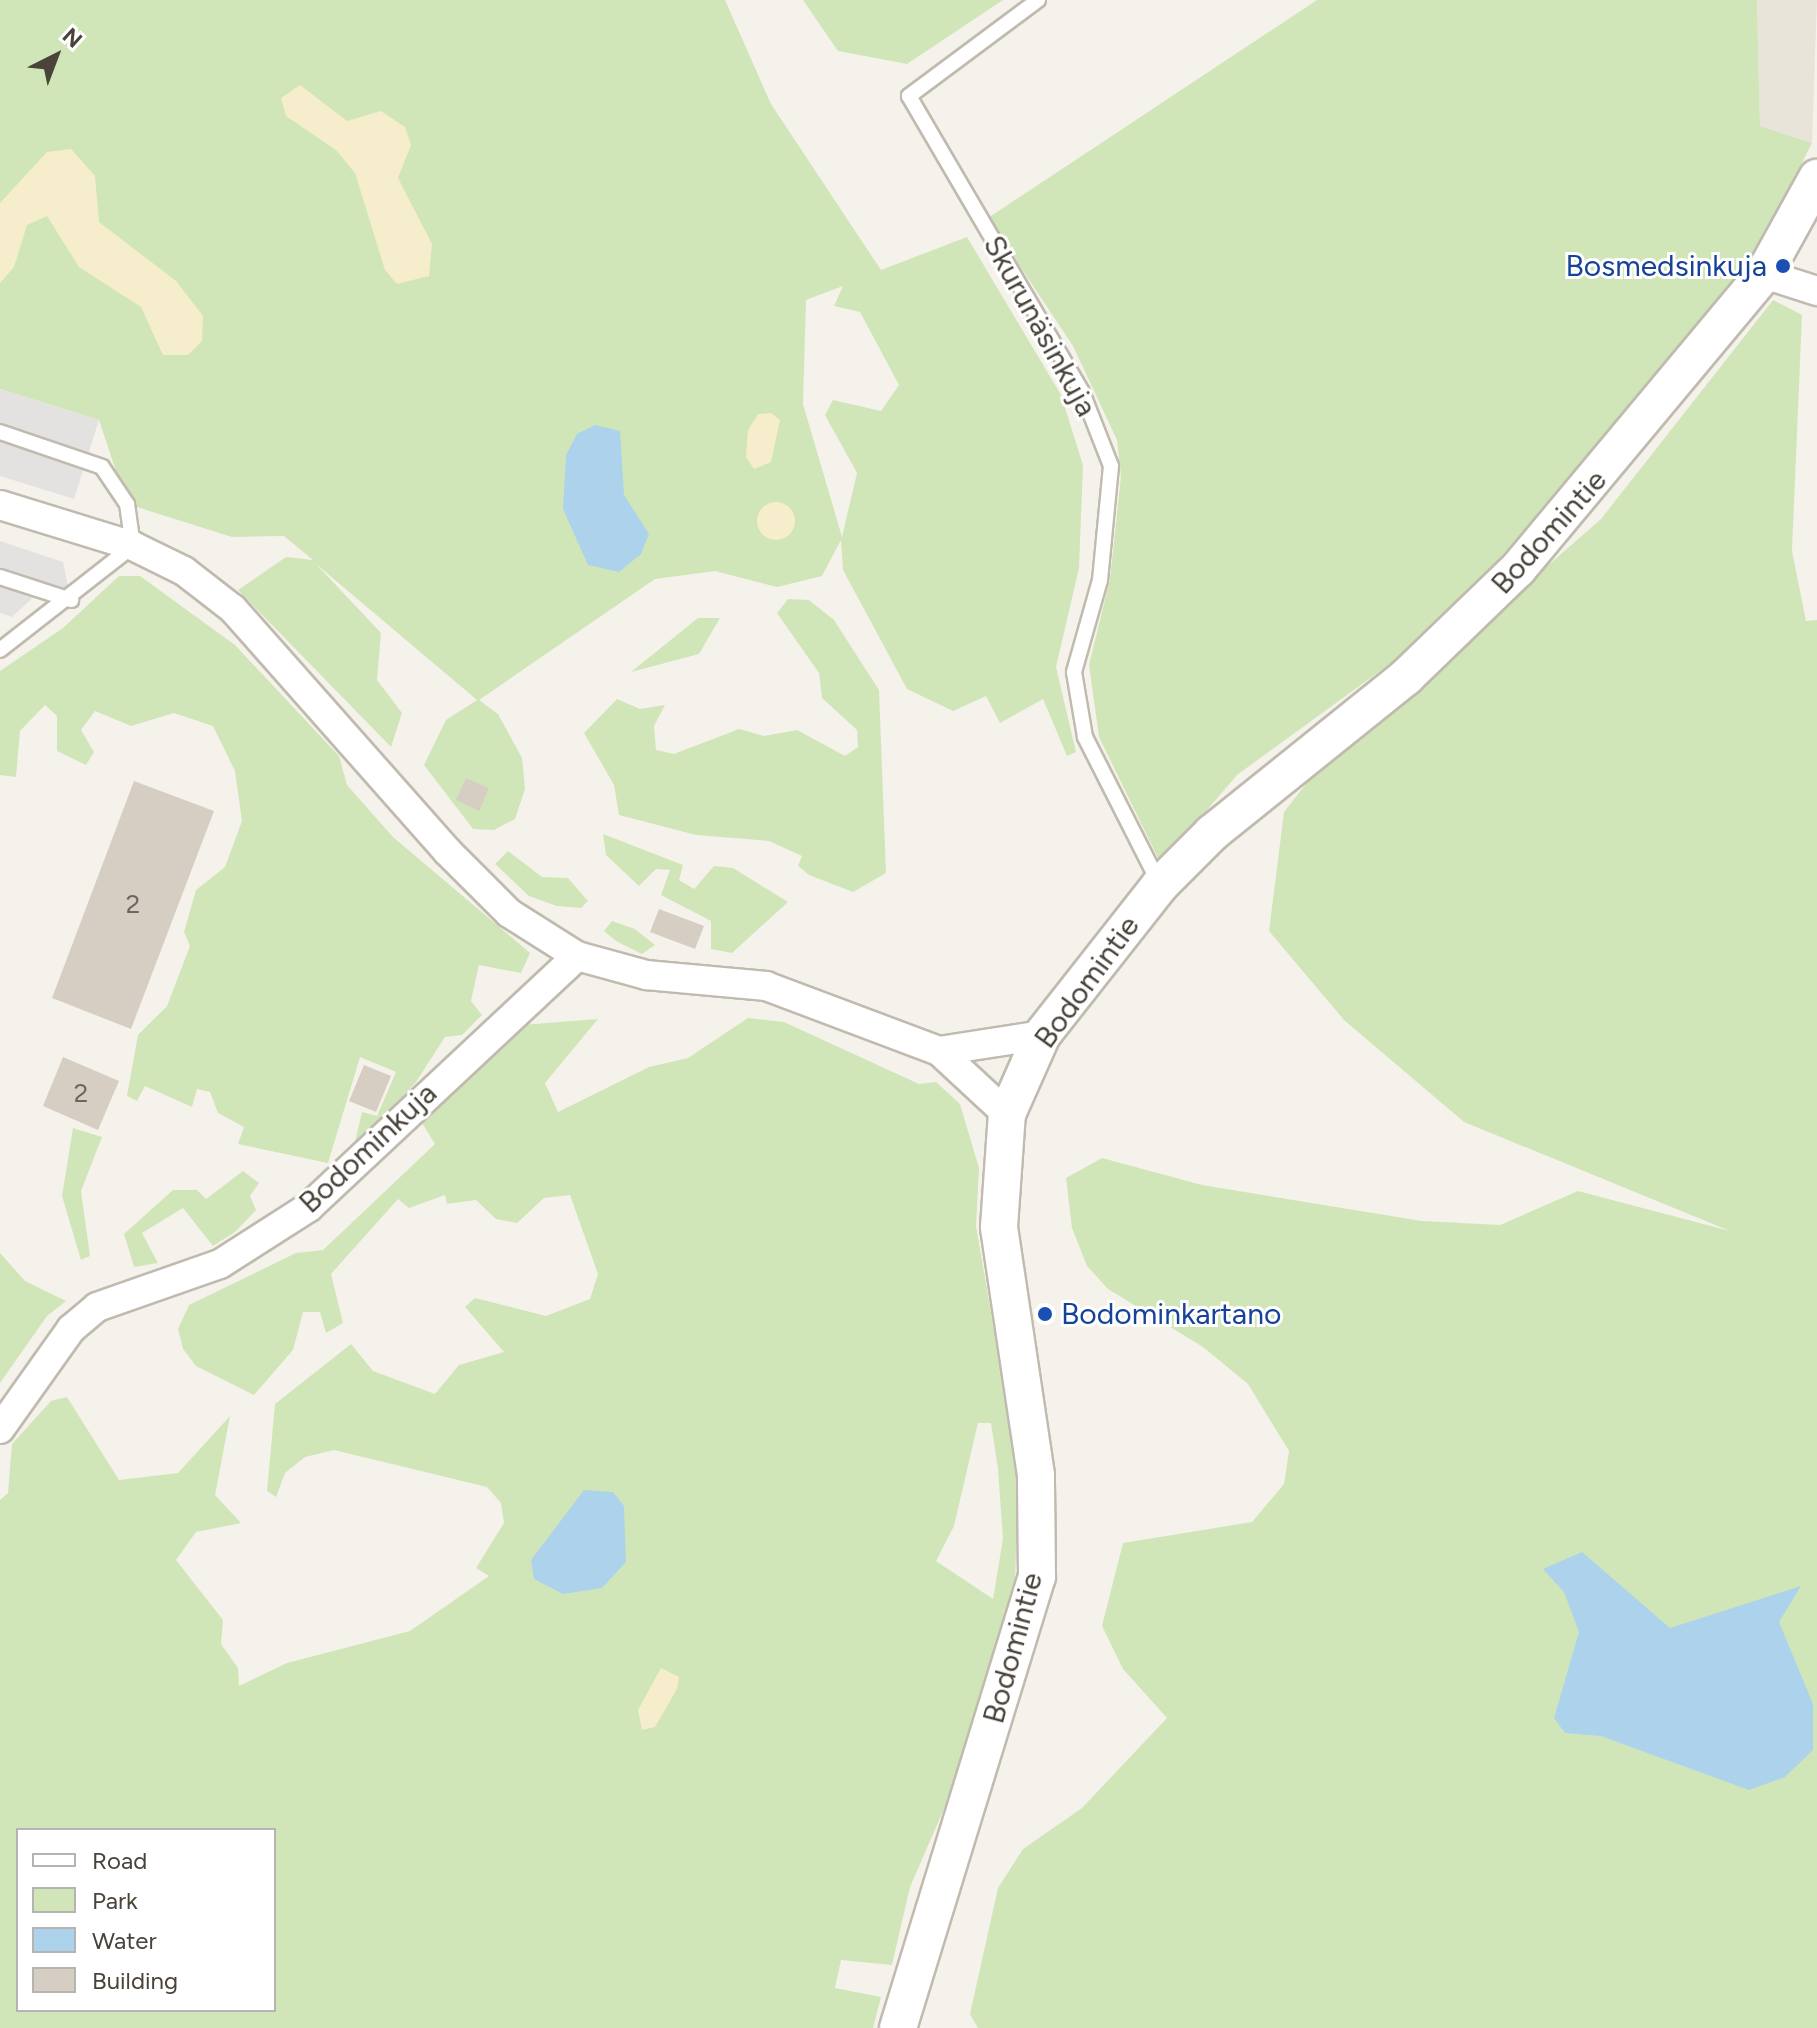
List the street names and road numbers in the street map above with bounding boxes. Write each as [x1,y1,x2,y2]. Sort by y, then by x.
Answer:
street label: Skurunäsinkuja [976,229,1104,423]
street label: Bodomintie [1484,463,1614,601]
street label: Bodomintie [1027,909,1147,1055]
street label: Bodominkuja [292,1075,444,1221]
street label: Bodomintie [976,1569,1050,1727]

